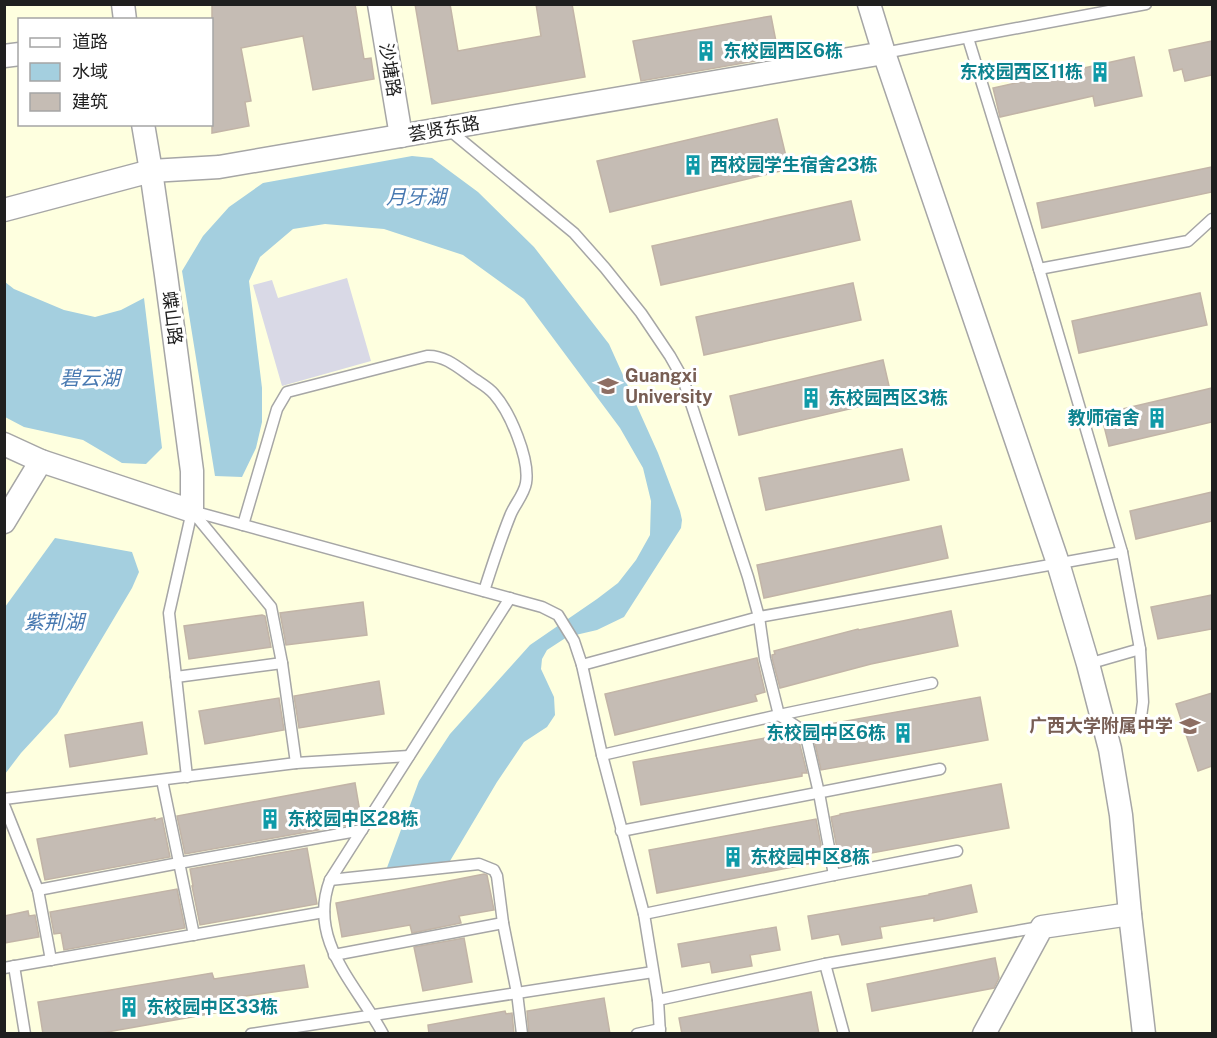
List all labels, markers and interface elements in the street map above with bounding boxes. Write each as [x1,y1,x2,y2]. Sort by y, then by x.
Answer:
legend [18,18,213,126]
text: 道路 [72,31,108,52]
building icon: 东校园西区6栋 [694,39,718,63]
place label: 东校园西区6栋 [723,40,843,61]
street label: 沙塘路 [376,42,405,98]
building icon: 东校园西区11栋 [1088,60,1112,84]
text: 水域 [72,61,108,82]
place label: 东校园西区11栋 [960,61,1083,82]
text: 建筑 [72,91,108,112]
street label: 荟贤东路 [407,112,481,145]
building icon: 西校园学生宿舍23栋 [681,153,705,177]
place label: 西校园学生宿舍23栋 [710,154,877,175]
water label: 月牙湖 [386,185,449,209]
street label: 蝶山路 [159,290,186,346]
place label: Guangxi University [625,365,712,407]
water label: 碧云湖 [60,366,123,390]
school or university icon: Guangxi University [596,374,620,398]
building icon: 东校园西区3栋 [799,386,823,410]
place label: 东校园西区3栋 [828,387,948,408]
building icon: 教师宿舍 [1145,406,1169,430]
place label: 教师宿舍 [1068,407,1140,428]
water label: 紫荆湖 [24,610,87,634]
school or university icon: 广西大学附属中学 [1178,714,1202,738]
place label: 广西大学附属中学 [1029,715,1173,736]
building icon: 东校园中区6栋 [891,721,915,745]
place label: 东校园中区6栋 [766,722,886,743]
building icon: 东校园中区28栋 [258,807,282,831]
place label: 东校园中区28栋 [287,808,419,829]
building icon: 东校园中区8栋 [721,845,745,869]
place label: 东校园中区8栋 [750,846,870,867]
building icon: 东校园中区33栋 [117,995,141,1019]
place label: 东校园中区33栋 [146,996,278,1017]

